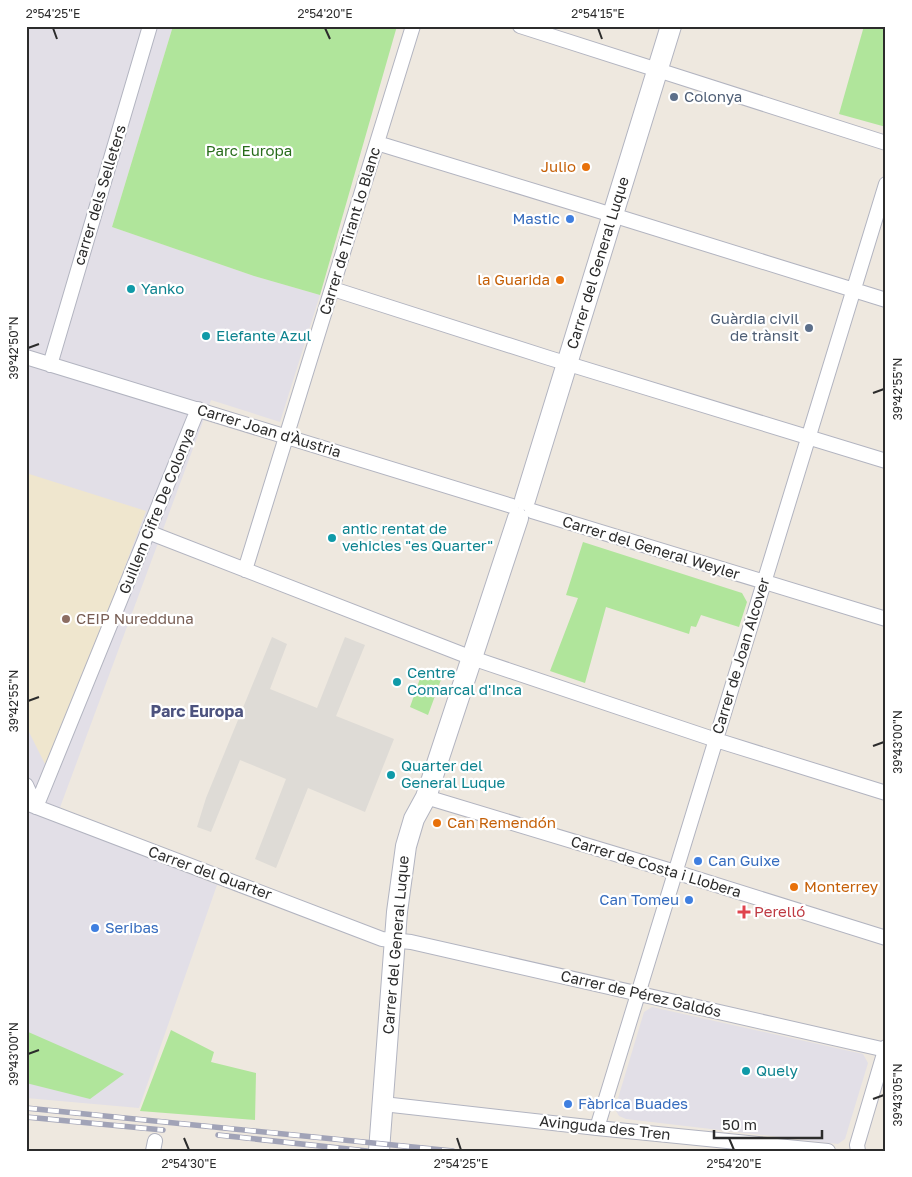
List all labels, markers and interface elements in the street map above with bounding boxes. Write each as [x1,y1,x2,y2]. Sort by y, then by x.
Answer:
text: 2°54'25"E [26,6,80,21]
text: 2°54'20"E [298,6,352,21]
text: 2°54'15"E [571,6,625,21]
place label: Colonya [684,87,742,105]
marker: Colonya [668,91,680,103]
street label: carrer dels Selleters [69,122,129,267]
park label: Parc Europa [206,141,292,159]
street label: Carrer de Tirant lo Blanc [315,145,383,317]
place label: Julio [541,157,576,175]
marker: Julio [580,161,592,173]
street label: Carrer del General Luque [562,174,632,351]
place label: Mastic [512,209,560,227]
marker: Mastic [564,213,576,225]
place label: la Guarida [477,270,550,288]
marker: la Guarida [554,274,566,286]
place label: Yanko [141,279,184,297]
marker: Yanko [125,283,137,295]
place label: Guàrdia civil de trànsit [710,309,799,344]
text: 39°42'50"N [6,316,21,380]
marker: Guàrdia civil de trànsit [803,322,815,334]
place label: Elefante Azul [216,326,311,344]
marker: Elefante Azul [200,330,212,342]
text: 39°42'55"N [890,358,905,420]
street label: Carrer Joan d'Àustria [195,400,344,461]
street label: Guillem Cifre De Colonya [114,425,198,596]
street label: Carrer del General Weyler [560,511,742,583]
place label: antic rentat de vehicles "es Quarter" [342,519,493,554]
marker: antic rentat de vehicles "es Quarter" [326,532,338,544]
street label: Carrer de Joan Alcover [708,575,773,736]
place label: CEIP Nuredduna [76,609,194,627]
marker: CEIP Nuredduna [60,613,72,625]
place label: Centre Comarcal d'Inca [407,663,522,698]
text: 39°42'55"N [6,670,21,732]
marker: Centre Comarcal d'Inca [391,676,403,688]
district label: Parc Europa [150,701,244,721]
text: 39°43'00"N [890,710,905,774]
place label: Quarter del General Luque [401,756,506,791]
marker: Quarter del General Luque [385,769,397,781]
place label: Can Remendón [447,813,556,831]
marker: Can Remendón [431,817,443,829]
street label: Carrer de Costa i Llobera [569,831,744,901]
street label: Carrer del Quarter [146,841,275,903]
place label: Can Guixe [708,851,780,869]
street label: Carrer del General Luque [378,855,412,1035]
marker: Can Guixe [692,855,704,867]
place label: Monterrey [804,877,879,895]
marker: Monterrey [788,881,800,893]
place label: Can Tomeu [599,890,679,908]
marker: Can Tomeu [683,894,695,906]
place label: Perelló [754,902,805,920]
marker: Perelló [738,906,750,918]
place label: Seribas [105,918,159,936]
marker: Seribas [89,922,101,934]
street label: Carrer de Pérez Galdós [559,966,723,1020]
text: 39°43'00"N [6,1022,21,1086]
place label: Quely [756,1061,798,1079]
text: 39°43'05"N [890,1063,905,1127]
marker: Quely [740,1065,752,1077]
place label: Fàbrica Buades [578,1094,688,1112]
marker: Fàbrica Buades [562,1098,574,1110]
scale bar [714,1107,822,1139]
street label: Avinguda des Tren [539,1111,672,1143]
text: 50 m [722,1115,757,1133]
text: 2°54'30"E [161,1156,217,1171]
text: 2°54'25"E [434,1156,488,1171]
text: 2°54'20"E [707,1156,761,1171]

